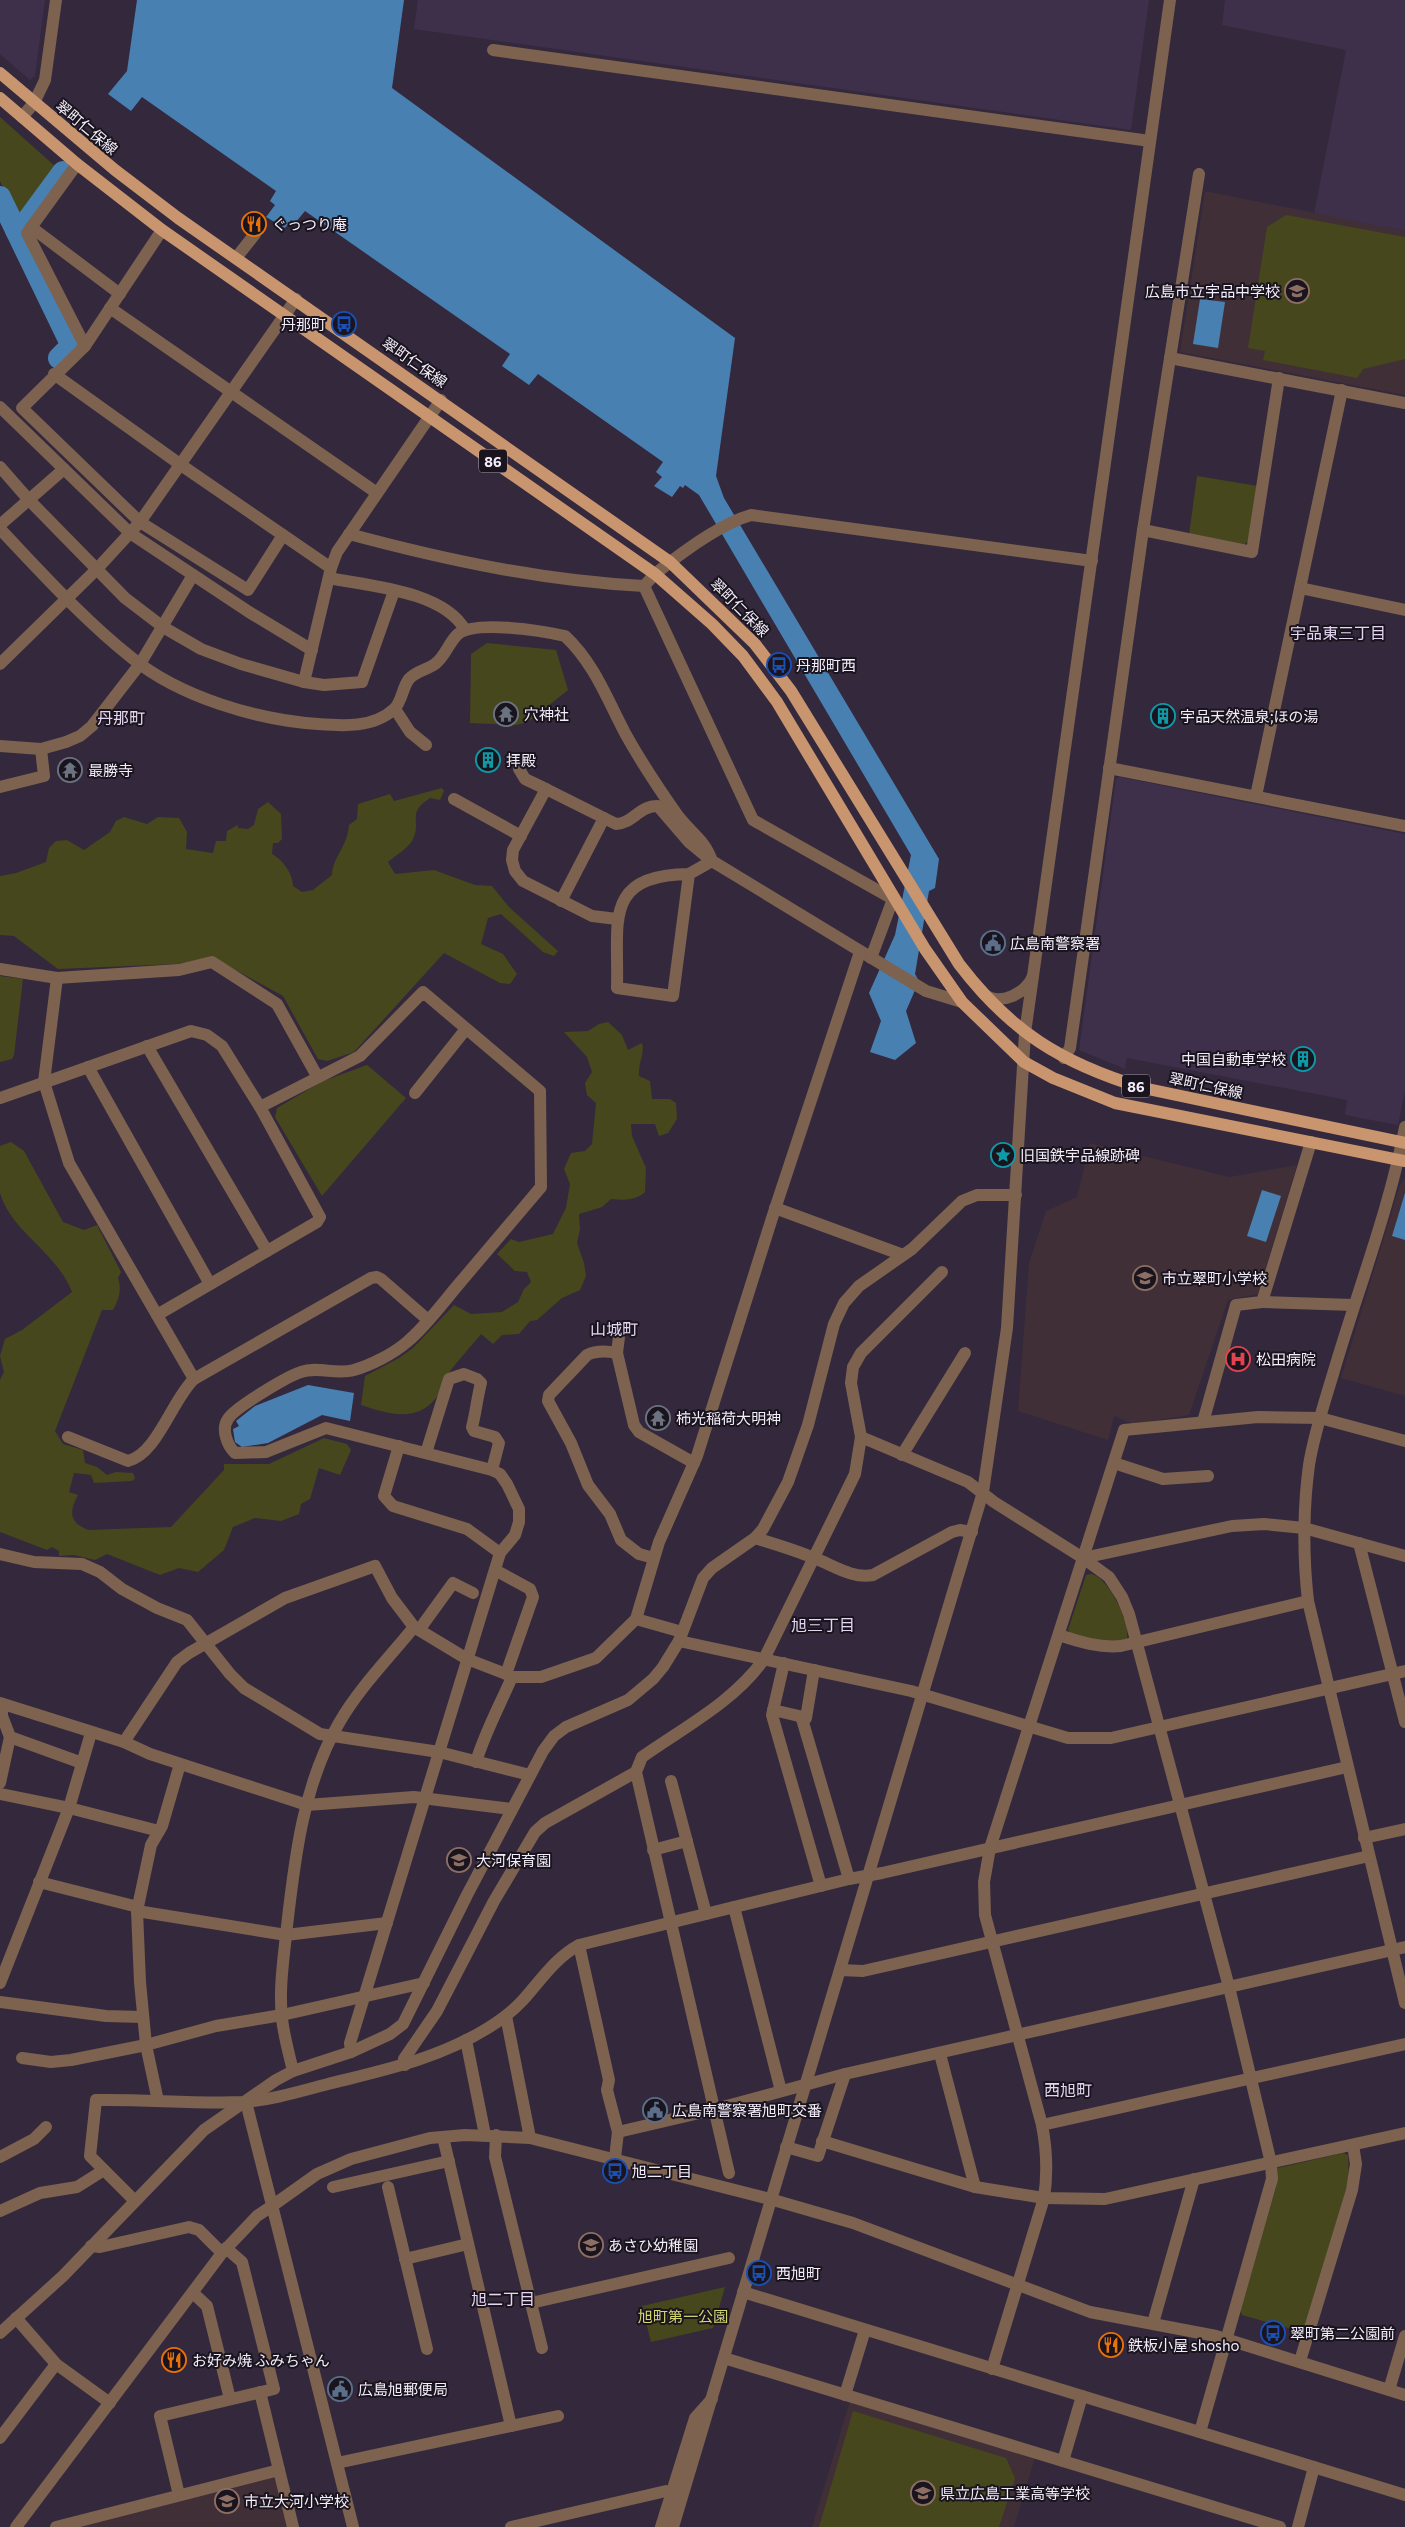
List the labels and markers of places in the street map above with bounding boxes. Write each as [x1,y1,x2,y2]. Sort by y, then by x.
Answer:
restaurant icon: ぐっつり庵 [241,211,267,237]
place label: ぐっつり庵 [272,215,347,233]
school or university icon: 広島市立宇品中学校 [1284,278,1310,304]
place label: 広島市立宇品中学校 [1145,282,1280,300]
bus stop icon: 丹那町 [331,311,357,337]
place label: 丹那町 [281,315,326,333]
bus stop icon: 丹那町西 [766,652,792,678]
place label: 丹那町西 [796,656,856,674]
temple icon: 穴神社 [493,701,519,727]
building icon: 宇品天然温泉;ほの湯 [1150,703,1176,729]
place label: 穴神社 [524,705,569,723]
place label: 宇品天然温泉;ほの湯 [1180,707,1319,725]
building icon: 拝殿 [475,747,501,773]
place label: 拝殿 [506,751,536,769]
temple icon: 最勝寺 [57,757,83,783]
place label: 最勝寺 [88,761,133,779]
public building icon: 広島南警察署 [980,930,1006,956]
place label: 広島南警察署 [1010,934,1100,952]
building icon: 中国自動車学校 [1290,1046,1316,1072]
place label: 中国自動車学校 [1181,1050,1286,1068]
place icon: 旧国鉄宇品線跡碑 [990,1142,1016,1168]
place label: 旧国鉄宇品線跡碑 [1020,1146,1140,1164]
school or university icon: 市立翠町小学校 [1132,1265,1158,1291]
place label: 市立翠町小学校 [1162,1269,1267,1287]
hospital icon: 松田病院 [1225,1346,1251,1372]
place label: 松田病院 [1256,1350,1316,1368]
temple icon: 柿光稲荷大明神 [645,1405,671,1431]
place label: 柿光稲荷大明神 [676,1409,781,1427]
school or university icon: 大河保育園 [446,1847,472,1873]
place label: 大河保育園 [476,1851,551,1869]
public building icon: 広島南警察署旭町交番 [642,2097,668,2123]
place label: 広島南警察署旭町交番 [672,2101,822,2119]
bus stop icon: 旭二丁目 [602,2158,628,2184]
place label: 旭二丁目 [632,2162,692,2180]
school or university icon: あさひ幼稚園 [578,2232,604,2258]
place label: あさひ幼稚園 [608,2236,698,2254]
bus stop icon: 西旭町 [746,2260,772,2286]
place label: 西旭町 [776,2264,821,2282]
bus stop icon: 翠町第二公園前 [1260,2320,1286,2346]
place label: 翠町第二公園前 [1290,2324,1395,2342]
restaurant icon: 鉄板小屋 shosho [1098,2332,1124,2358]
place label: 鉄板小屋 shosho [1128,2336,1240,2354]
restaurant icon: お好み焼 ふみちゃん [161,2347,187,2373]
place label: お好み焼 ふみちゃん [192,2351,330,2369]
public building icon: 広島旭郵便局 [327,2376,353,2402]
place label: 広島旭郵便局 [358,2380,448,2398]
school or university icon: 県立広島工業高等学校 [910,2480,936,2506]
place label: 県立広島工業高等学校 [940,2484,1090,2502]
school or university icon: 市立大河小学校 [214,2488,240,2514]
place label: 市立大河小学校 [244,2492,349,2510]

